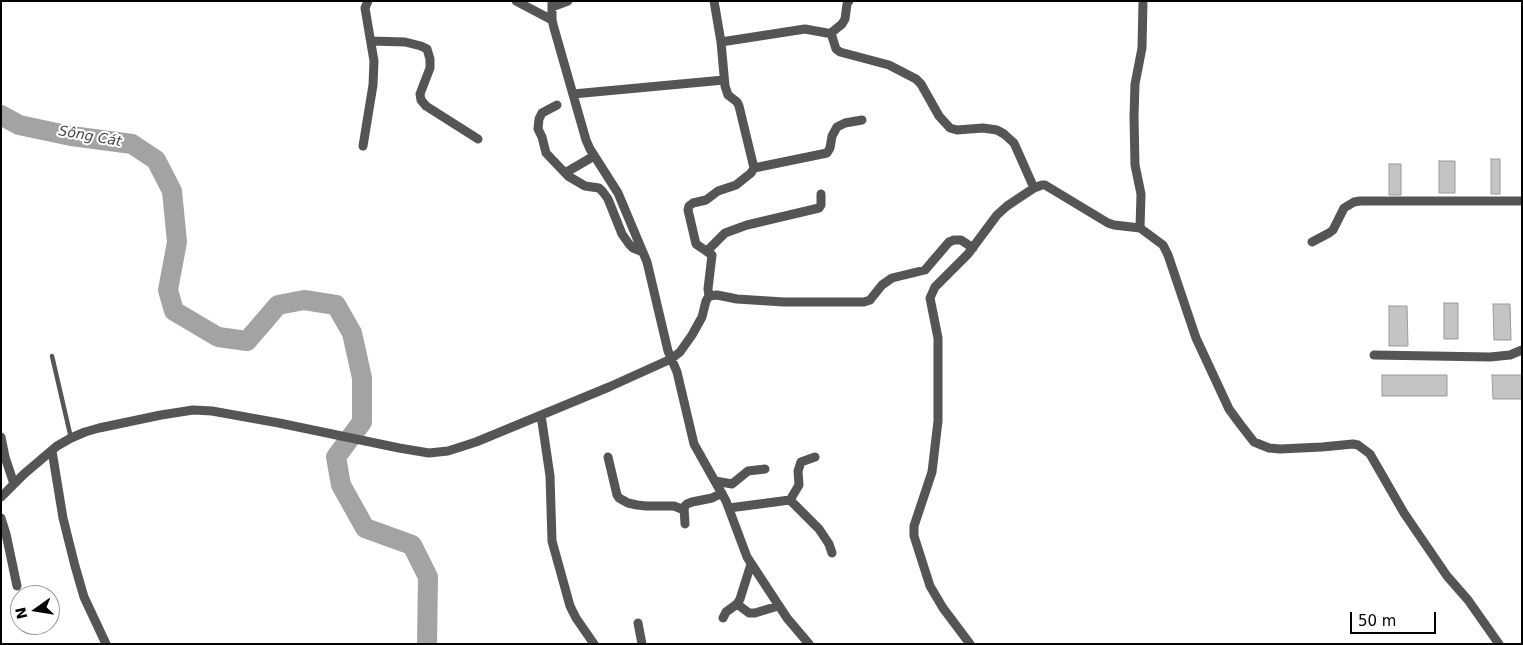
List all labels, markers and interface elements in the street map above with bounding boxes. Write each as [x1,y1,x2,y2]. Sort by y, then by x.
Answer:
water label: Sông Cát [57,123,123,151]
north arrow [10,585,60,635]
scale bar [1353,602,1439,634]
text: N [12,606,30,621]
text: 50 m [1358,612,1396,630]

